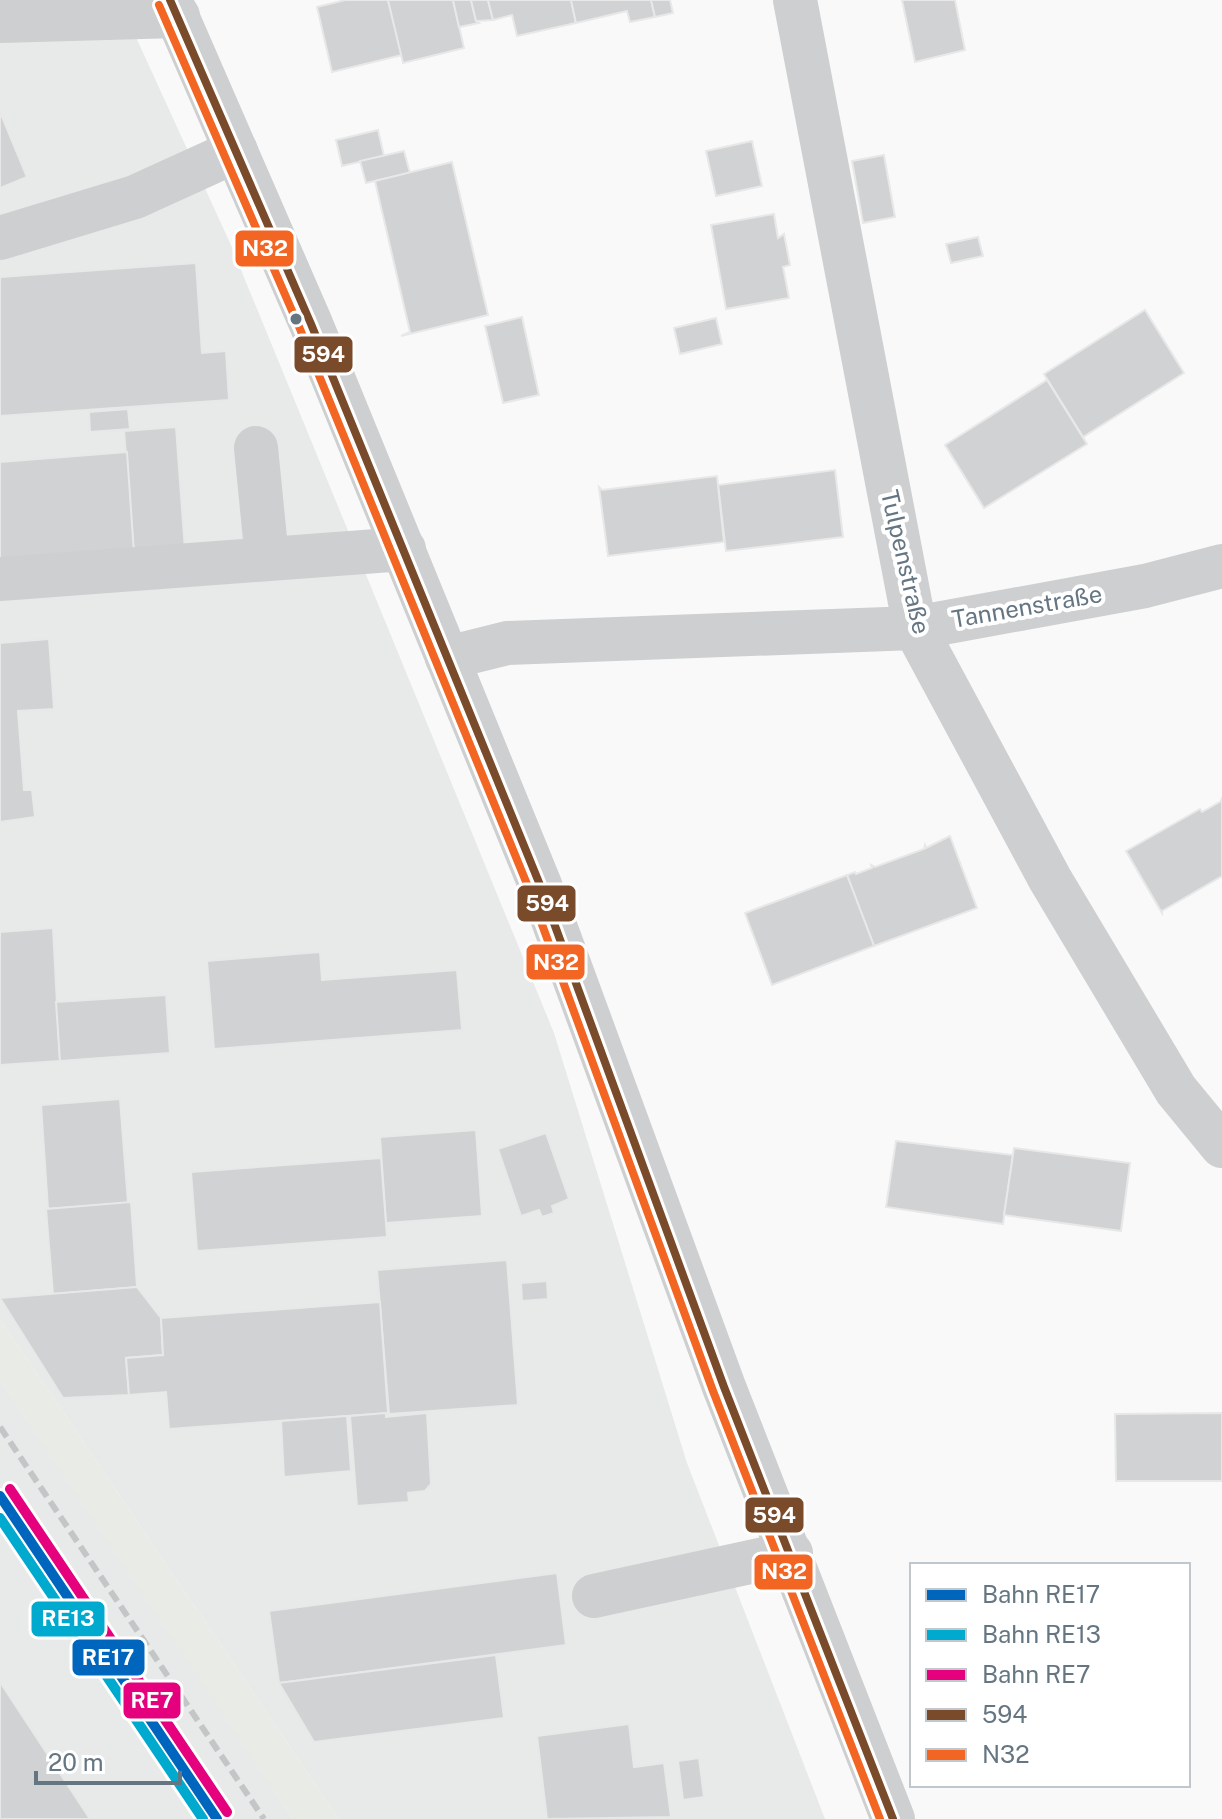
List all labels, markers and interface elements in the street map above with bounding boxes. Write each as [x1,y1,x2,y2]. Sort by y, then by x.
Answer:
line badge: N32 [234,229,295,268]
text: N32 [242,235,288,261]
unlabelled marker [288,311,304,327]
line badge: 594 [293,335,354,374]
text: 594 [301,341,345,367]
street label: Tulpenstraße [876,487,936,637]
street label: Tannenstraße [949,579,1104,633]
line badge: 594 [516,884,577,923]
text: 594 [525,890,569,916]
line badge: N32 [525,943,586,981]
text: N32 [533,949,579,975]
line badge: 594 [744,1496,805,1534]
text: 594 [752,1502,796,1528]
line badge: N32 [753,1553,814,1591]
text: N32 [761,1558,807,1584]
legend [910,1563,1190,1787]
text: Bahn RE17 [982,1580,1100,1608]
line badge: RE13 [30,1600,106,1638]
text: RE13 [41,1605,95,1631]
text: Bahn RE13 [982,1620,1101,1648]
line badge: RE17 [71,1638,146,1677]
text: RE17 [82,1644,134,1670]
text: Bahn RE7 [982,1660,1090,1688]
line badge: RE7 [122,1681,182,1720]
text: RE7 [130,1687,174,1713]
text: 594 [982,1700,1027,1728]
scale bar [36,1735,180,1785]
text: N32 [982,1740,1030,1768]
text: 20 m [48,1748,104,1776]

